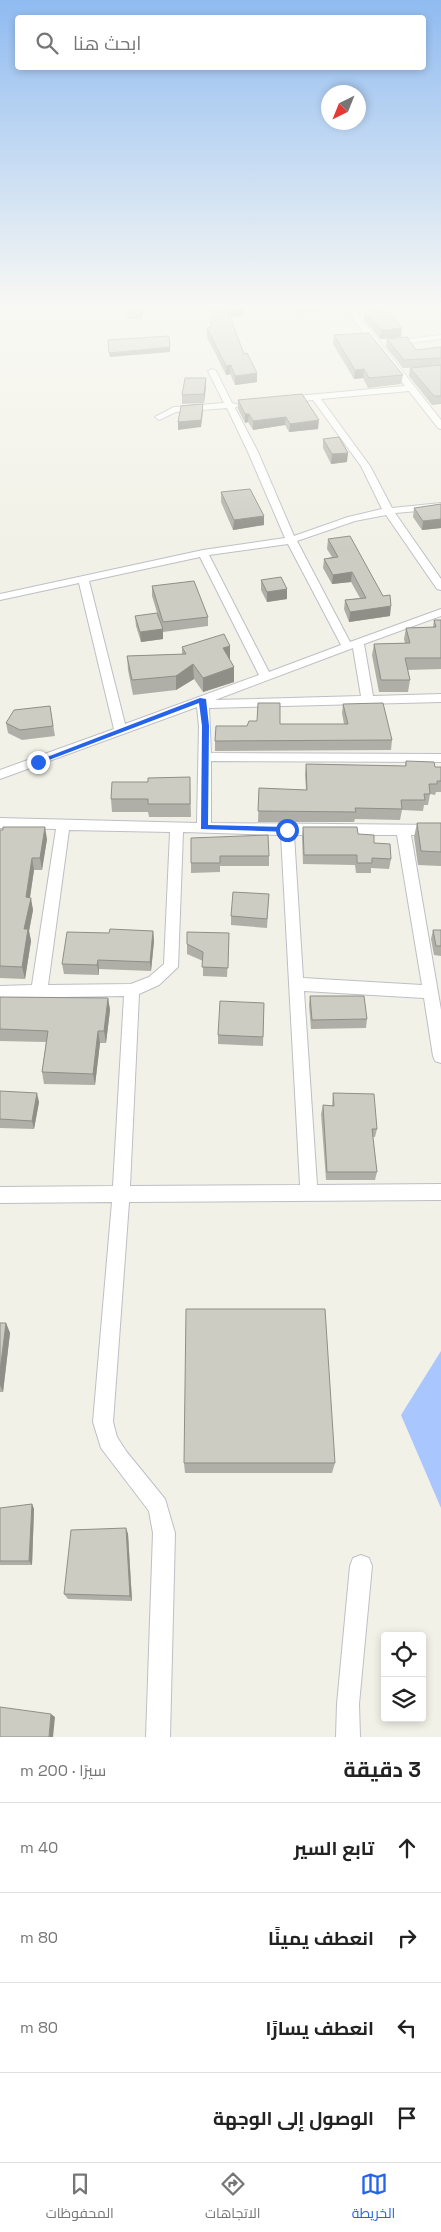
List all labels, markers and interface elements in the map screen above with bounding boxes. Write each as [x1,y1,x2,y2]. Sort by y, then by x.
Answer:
search box [15,15,426,70]
icon: search [33,29,61,57]
text: ابحث هنا [73,31,141,56]
north arrow [321,85,366,130]
route end [27,751,50,774]
route start [276,819,299,842]
map controls [381,1632,426,1722]
button: locate [381,1632,426,1677]
button: layers [381,1677,426,1722]
text: 3 دقيقة [344,1756,421,1783]
text: سيرًا · 200 m [20,1760,106,1781]
icon: ahead [393,1834,421,1862]
text: تابع السير [294,1836,374,1861]
text: 40 m [20,1837,58,1858]
icon: right [393,1924,421,1952]
text: انعطف يمينًا [268,1926,374,1951]
text: 80 m [20,1927,58,1948]
icon: left [393,2014,421,2042]
text: انعطف يسارًا [266,2016,374,2041]
text: 80 m [20,2017,58,2038]
icon: arrive [393,2104,421,2132]
text: الوصول إلى الوجهة [213,2106,374,2131]
tab: المحفوظات [46,2170,114,2226]
tab: الاتجاهات [205,2170,260,2226]
tab: الخريطة [352,2170,395,2226]

